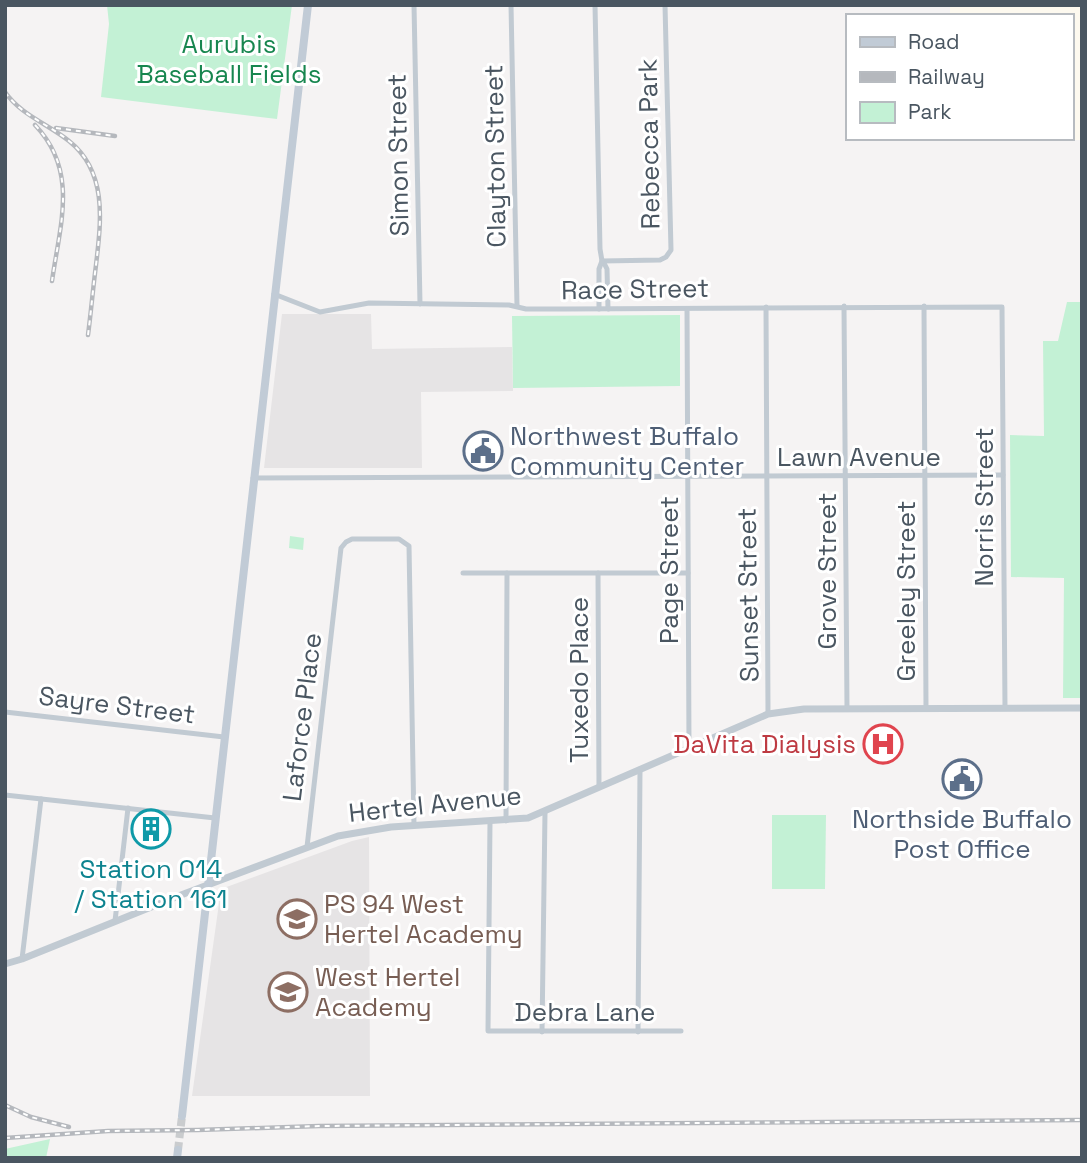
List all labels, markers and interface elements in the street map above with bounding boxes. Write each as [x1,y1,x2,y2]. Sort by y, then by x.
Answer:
legend [846,14,1073,140]
park label: Aurubis Baseball Fields [137,27,321,91]
text: Road [908,28,960,55]
street label: Rebecca Park [631,58,667,230]
text: Railway [908,63,985,90]
street label: Clayton Street [476,64,514,248]
street label: Simon Street [380,73,416,237]
text: Park [908,98,952,125]
street label: Race Street [561,271,709,307]
place label: Northwest Buffalo Community Center [510,419,744,483]
street label: Norris Street [967,427,1001,587]
public building icon: Northwest Buffalo Community Center [462,430,504,472]
street label: Lawn Avenue [777,440,941,474]
street label: Grove Street [810,492,844,650]
street label: Page Street [652,496,686,644]
street label: Greeley Street [889,500,923,682]
street label: Sunset Street [729,507,767,683]
street label: Tuxedo Place [562,597,596,763]
street label: Laforce Place [275,631,329,803]
street label: Sayre Street [37,679,197,731]
hospital icon: DaVita Dialysis [862,723,904,765]
place label: DaVita Dialysis [673,727,856,761]
public building icon: Northside Buffalo Post Office [941,758,983,800]
street label: Hertel Avenue [347,778,523,830]
place label: Northside Buffalo Post Office [852,802,1072,866]
building icon: Station 014 / Station 161 [130,808,172,850]
place label: Station 014 / Station 161 [75,852,227,916]
place label: PS 94 West Hertel Academy [324,887,523,951]
school or university icon: PS 94 West Hertel Academy [276,898,318,940]
place label: West Hertel Academy [315,960,460,1024]
school or university icon: West Hertel Academy [267,971,309,1013]
street label: Debra Lane [515,995,655,1029]

